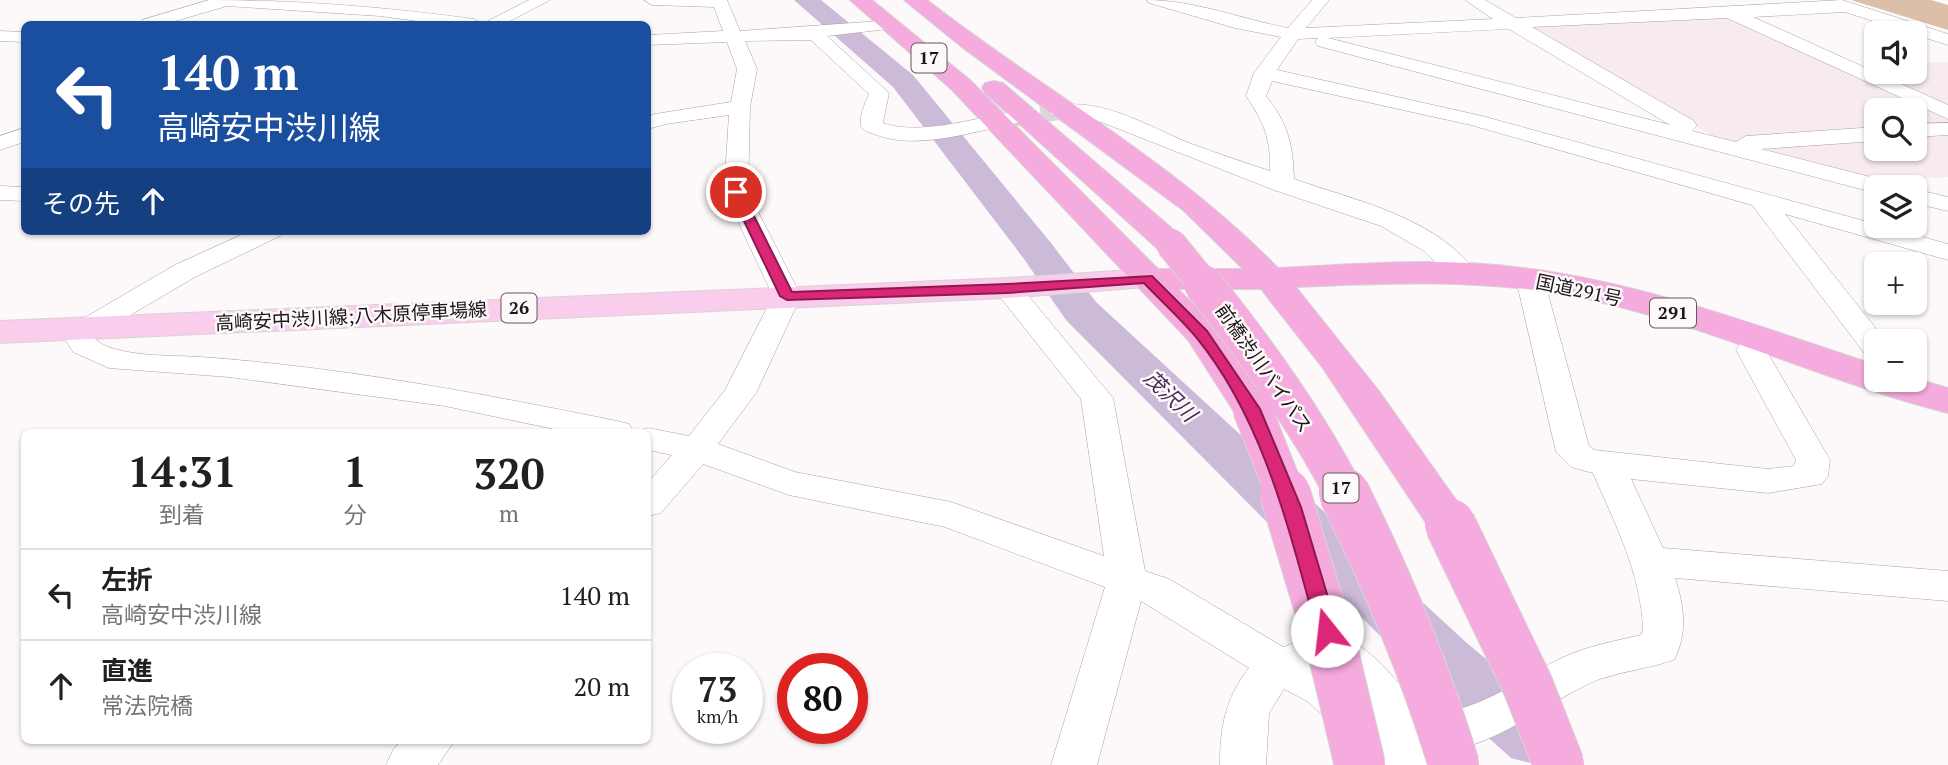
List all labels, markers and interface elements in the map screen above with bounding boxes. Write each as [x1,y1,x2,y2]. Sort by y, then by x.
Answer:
map controls [1864,21,1927,392]
button: sound [1864,21,1927,84]
text: 140 m [157,39,299,104]
road number: 17 [912,44,946,72]
icon: left [42,49,133,140]
button: search [1864,98,1927,161]
text: 高崎安中渋川線 [157,106,381,148]
pin [706,162,766,222]
icon: arrive [717,173,755,211]
button: layers [1864,175,1927,238]
icon: ahead [134,182,172,220]
text: その先 [42,186,120,220]
button: + [1864,252,1927,315]
street label: 国道291号 [1534,268,1624,311]
road number: 26 [502,294,536,322]
street label: 高崎安中渋川線;八木原停車場線 [214,296,488,335]
street label: 前橋渋川バイパス [1211,298,1318,437]
road number: 291 [1650,298,1696,328]
button: − [1864,329,1927,392]
water label: 茂沢川 [1138,363,1205,429]
text: 14:31 [127,443,237,499]
text: 1 [343,443,367,499]
text: 320 [473,445,545,501]
road number: 17 [1324,474,1358,502]
text: m [499,498,519,529]
text: 到着 [159,499,205,530]
text: 分 [344,499,367,530]
text: 左折 [101,562,153,596]
icon: left [42,576,80,614]
text: 140 m [560,578,630,612]
position arrow [1290,594,1364,668]
text: 高崎安中渋川線 [101,599,262,630]
text: 直進 [101,653,153,687]
speed limit sign: 80 [777,653,868,744]
text: 73 [698,666,737,712]
icon: ahead [42,667,80,705]
text: 20 m [574,669,630,703]
text: 常法院橋 [101,690,193,721]
text: km/h [697,704,738,728]

